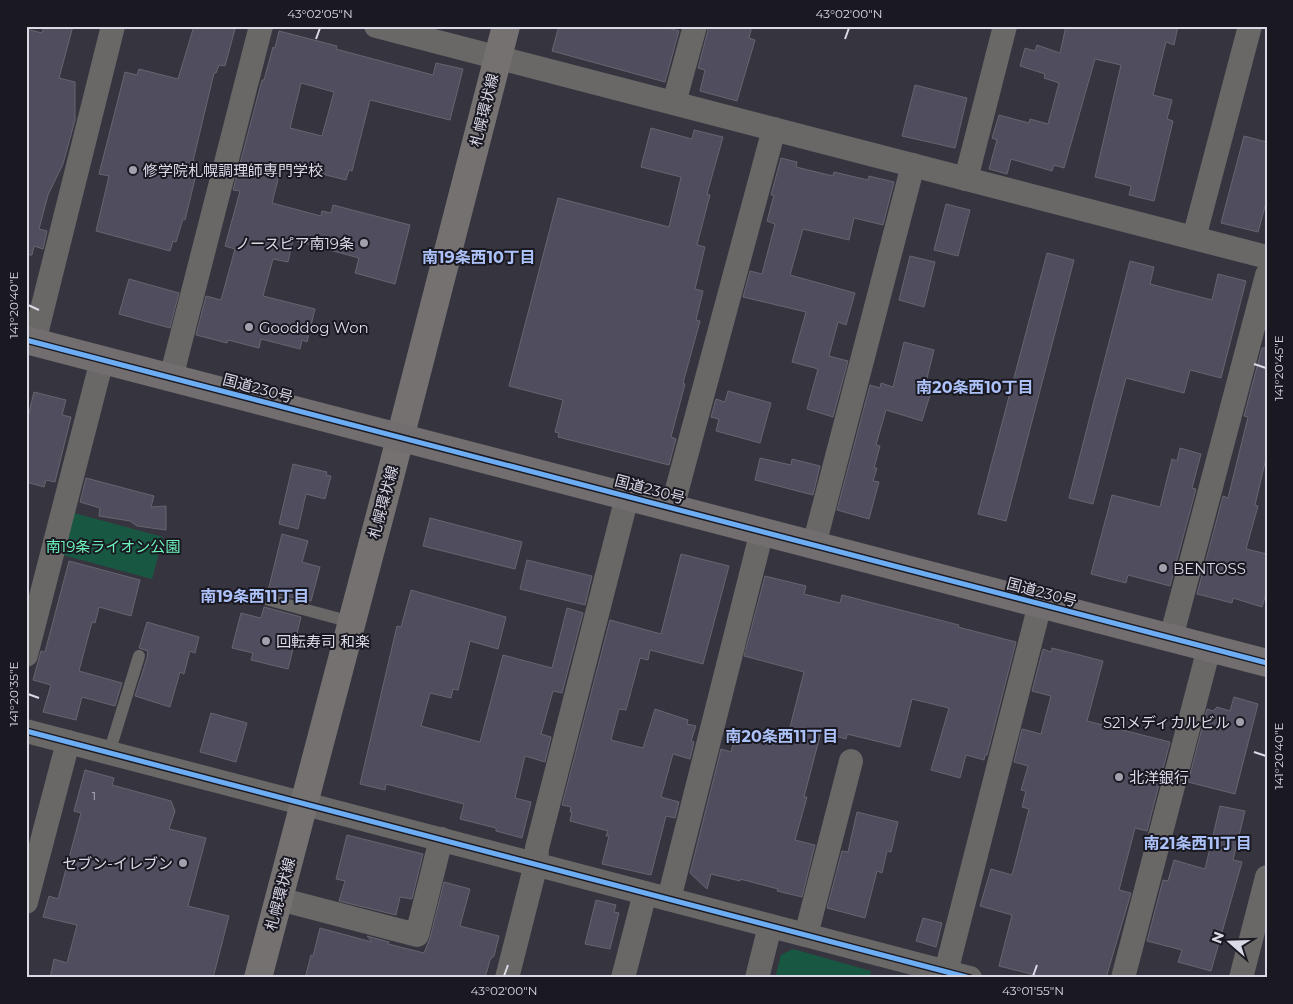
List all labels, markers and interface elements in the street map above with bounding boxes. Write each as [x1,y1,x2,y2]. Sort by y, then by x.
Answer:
text: 43°02'05"N [287,6,353,21]
text: 43°02'00"N [816,6,882,21]
street label: 札幌環状線 [466,71,502,149]
place label: 修学院札幌調理師専門学校 [143,161,323,180]
marker: 修学院札幌調理師専門学校 [127,164,139,176]
place label: ノースピア南19条 [235,234,354,253]
marker: ノースピア南19条 [358,237,370,249]
district label: 南19条西10丁目 [422,248,536,267]
text: 141°20'40"E [6,272,21,338]
place label: Gooddog Won [259,318,369,337]
marker: Gooddog Won [243,321,255,333]
text: 141°20'45"E [1271,335,1286,401]
street label: 国道230号 [221,370,295,406]
district label: 南20条西10丁目 [916,378,1034,397]
street label: 札幌環状線 [364,463,402,541]
street label: 国道230号 [613,471,687,507]
park label: 南19条ライオン公園 [46,537,180,556]
place label: BENTOSS [1173,559,1246,578]
marker: BENTOSS [1157,562,1169,574]
street label: 国道230号 [1005,574,1079,610]
district label: 南19条西11丁目 [200,587,310,606]
place label: 回転寿司 和楽 [276,632,370,651]
marker: 回転寿司 和楽 [260,635,272,647]
text: 141°20'35"E [6,661,21,727]
place label: S21メディカルビル [1103,713,1230,732]
marker: S21メディカルビル [1234,716,1246,728]
text: 141°20'40"E [1271,723,1286,789]
district label: 南20条西11丁目 [726,727,838,746]
place label: 北洋銀行 [1129,768,1189,787]
marker: 北洋銀行 [1113,771,1125,783]
house number: 1 [92,788,96,803]
district label: 南21条西11丁目 [1144,834,1252,853]
place label: セブン-イレブン [62,854,173,873]
street label: 札幌環状線 [261,855,299,933]
marker: セブン-イレブン [177,857,189,869]
north arrow [1206,916,1256,966]
text: N [1207,929,1228,946]
text: 43°02'00"N [471,983,537,998]
text: 43°01'55"N [1002,983,1064,998]

